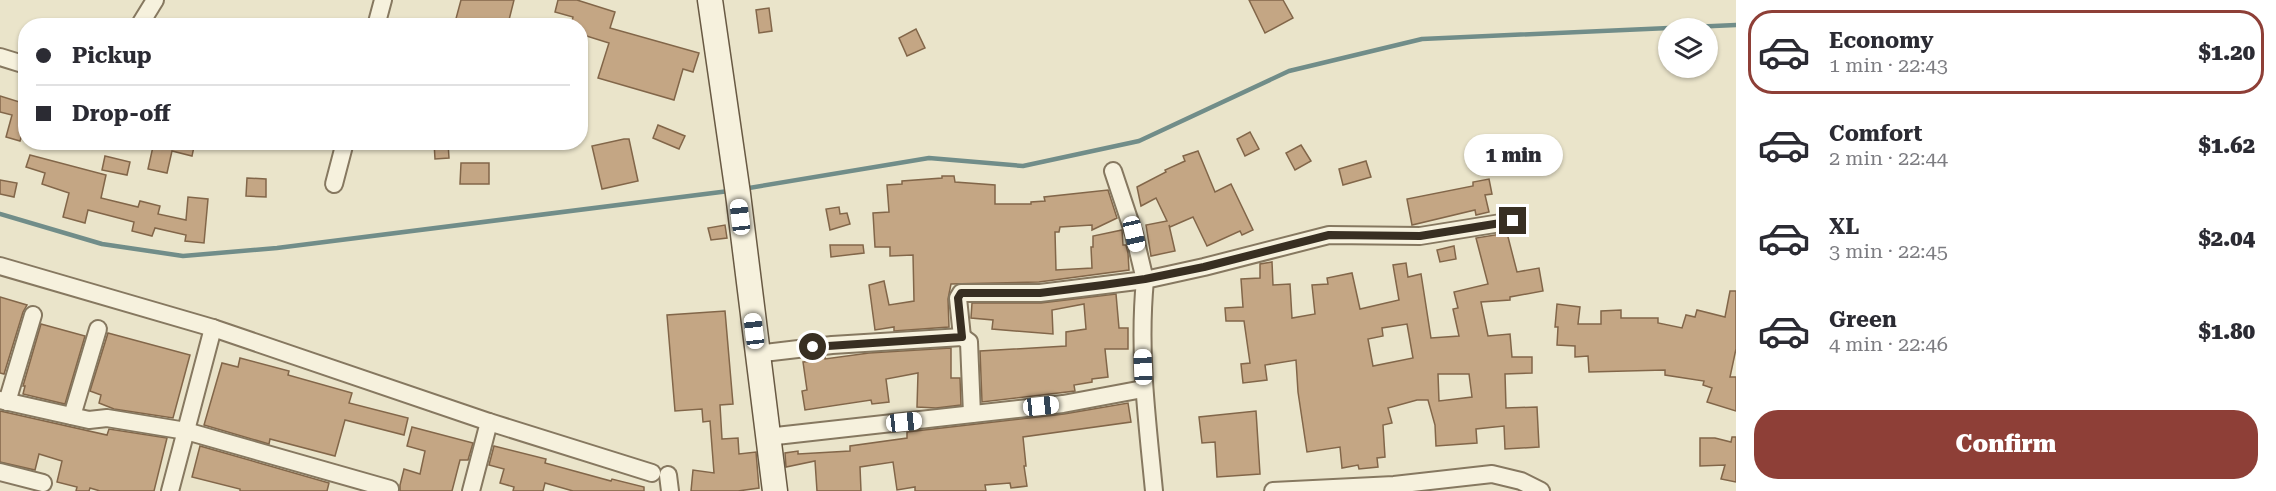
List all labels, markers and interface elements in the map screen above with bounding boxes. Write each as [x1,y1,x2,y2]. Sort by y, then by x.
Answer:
map controls [1658,18,1718,78]
button: layers [1658,18,1718,78]
icon: car [1757,25,1811,79]
text: Economy [1829,28,1933,53]
text: $1.20 [2198,40,2255,65]
text: Pickup [72,43,152,68]
text: 1 min · 22:43 [1829,53,1948,77]
text: Drop-off [72,101,170,126]
icon: car [1757,118,1811,172]
text: Comfort [1829,121,1922,146]
text: $1.62 [2198,133,2255,158]
callout: 1 min [1464,134,1562,176]
text: 1 min [1485,143,1542,167]
text: 2 min · 22:44 [1829,146,1948,170]
car [729,198,751,236]
route end [1499,207,1526,234]
icon: car [1757,211,1811,265]
car [1121,214,1147,254]
text: XL [1829,214,1859,239]
text: $2.04 [2198,226,2255,251]
text: 3 min · 22:45 [1829,239,1948,263]
icon: car [1757,304,1811,358]
text: Green [1829,307,1897,332]
car [743,312,765,350]
text: $1.80 [2198,319,2255,344]
text: 4 min · 22:46 [1829,332,1948,356]
route start [799,333,826,360]
car [1133,349,1153,385]
car [1022,395,1060,417]
button: Confirm [1754,410,2258,479]
car [885,411,923,433]

